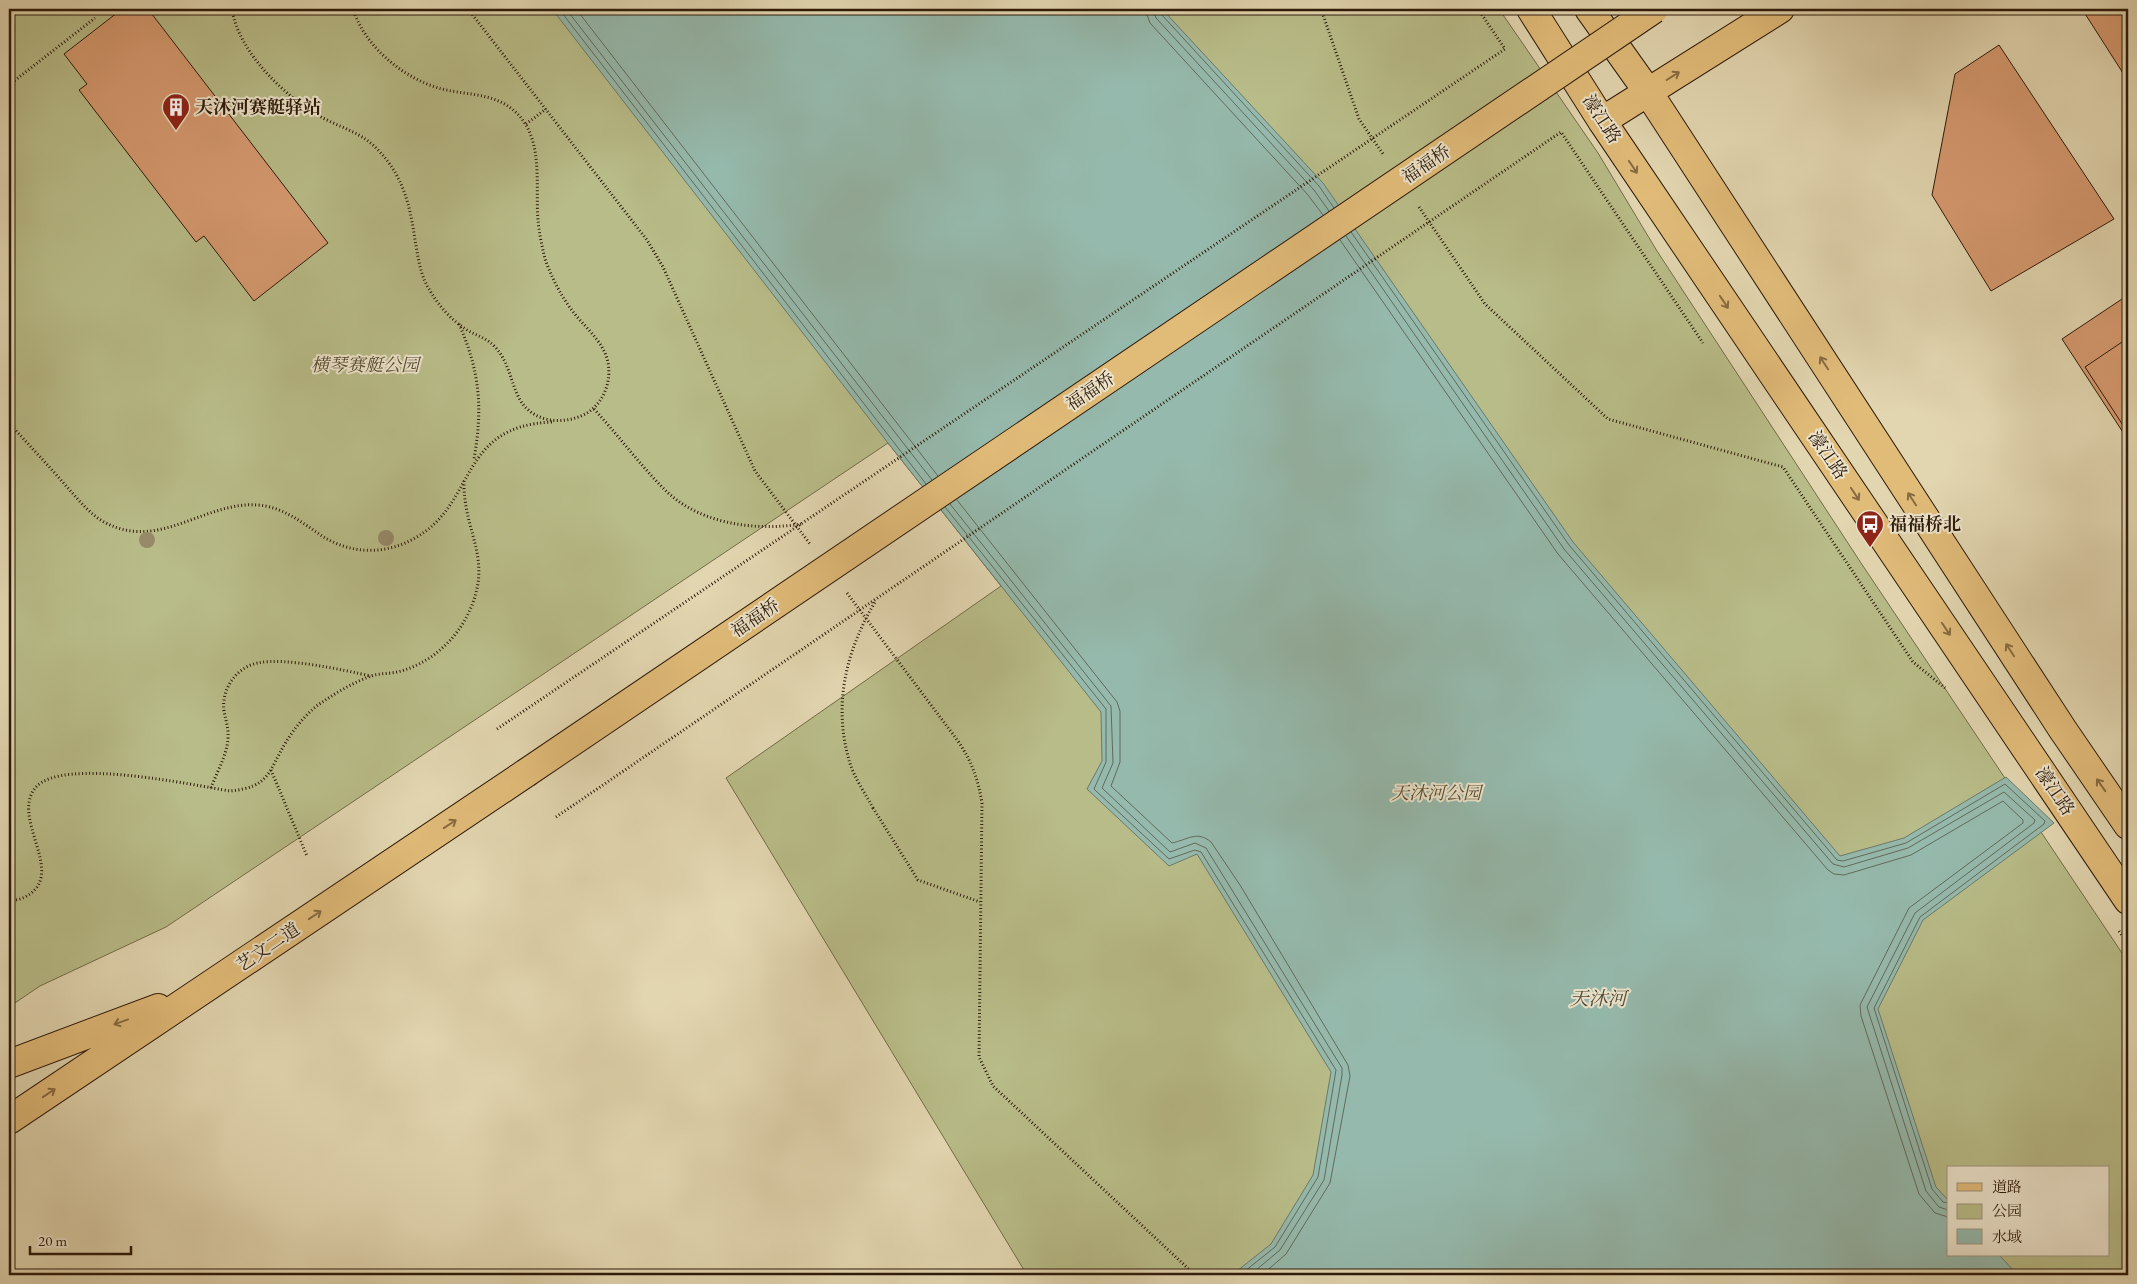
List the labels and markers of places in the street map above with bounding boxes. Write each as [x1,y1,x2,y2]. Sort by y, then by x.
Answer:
building icon: 天沐河赛艇驿站 [161,92,191,131]
place label: 天沐河赛艇驿站 [195,95,321,118]
bus stop icon: 福福桥北 [1855,509,1885,548]
place label: 福福桥北 [1889,512,1961,535]

